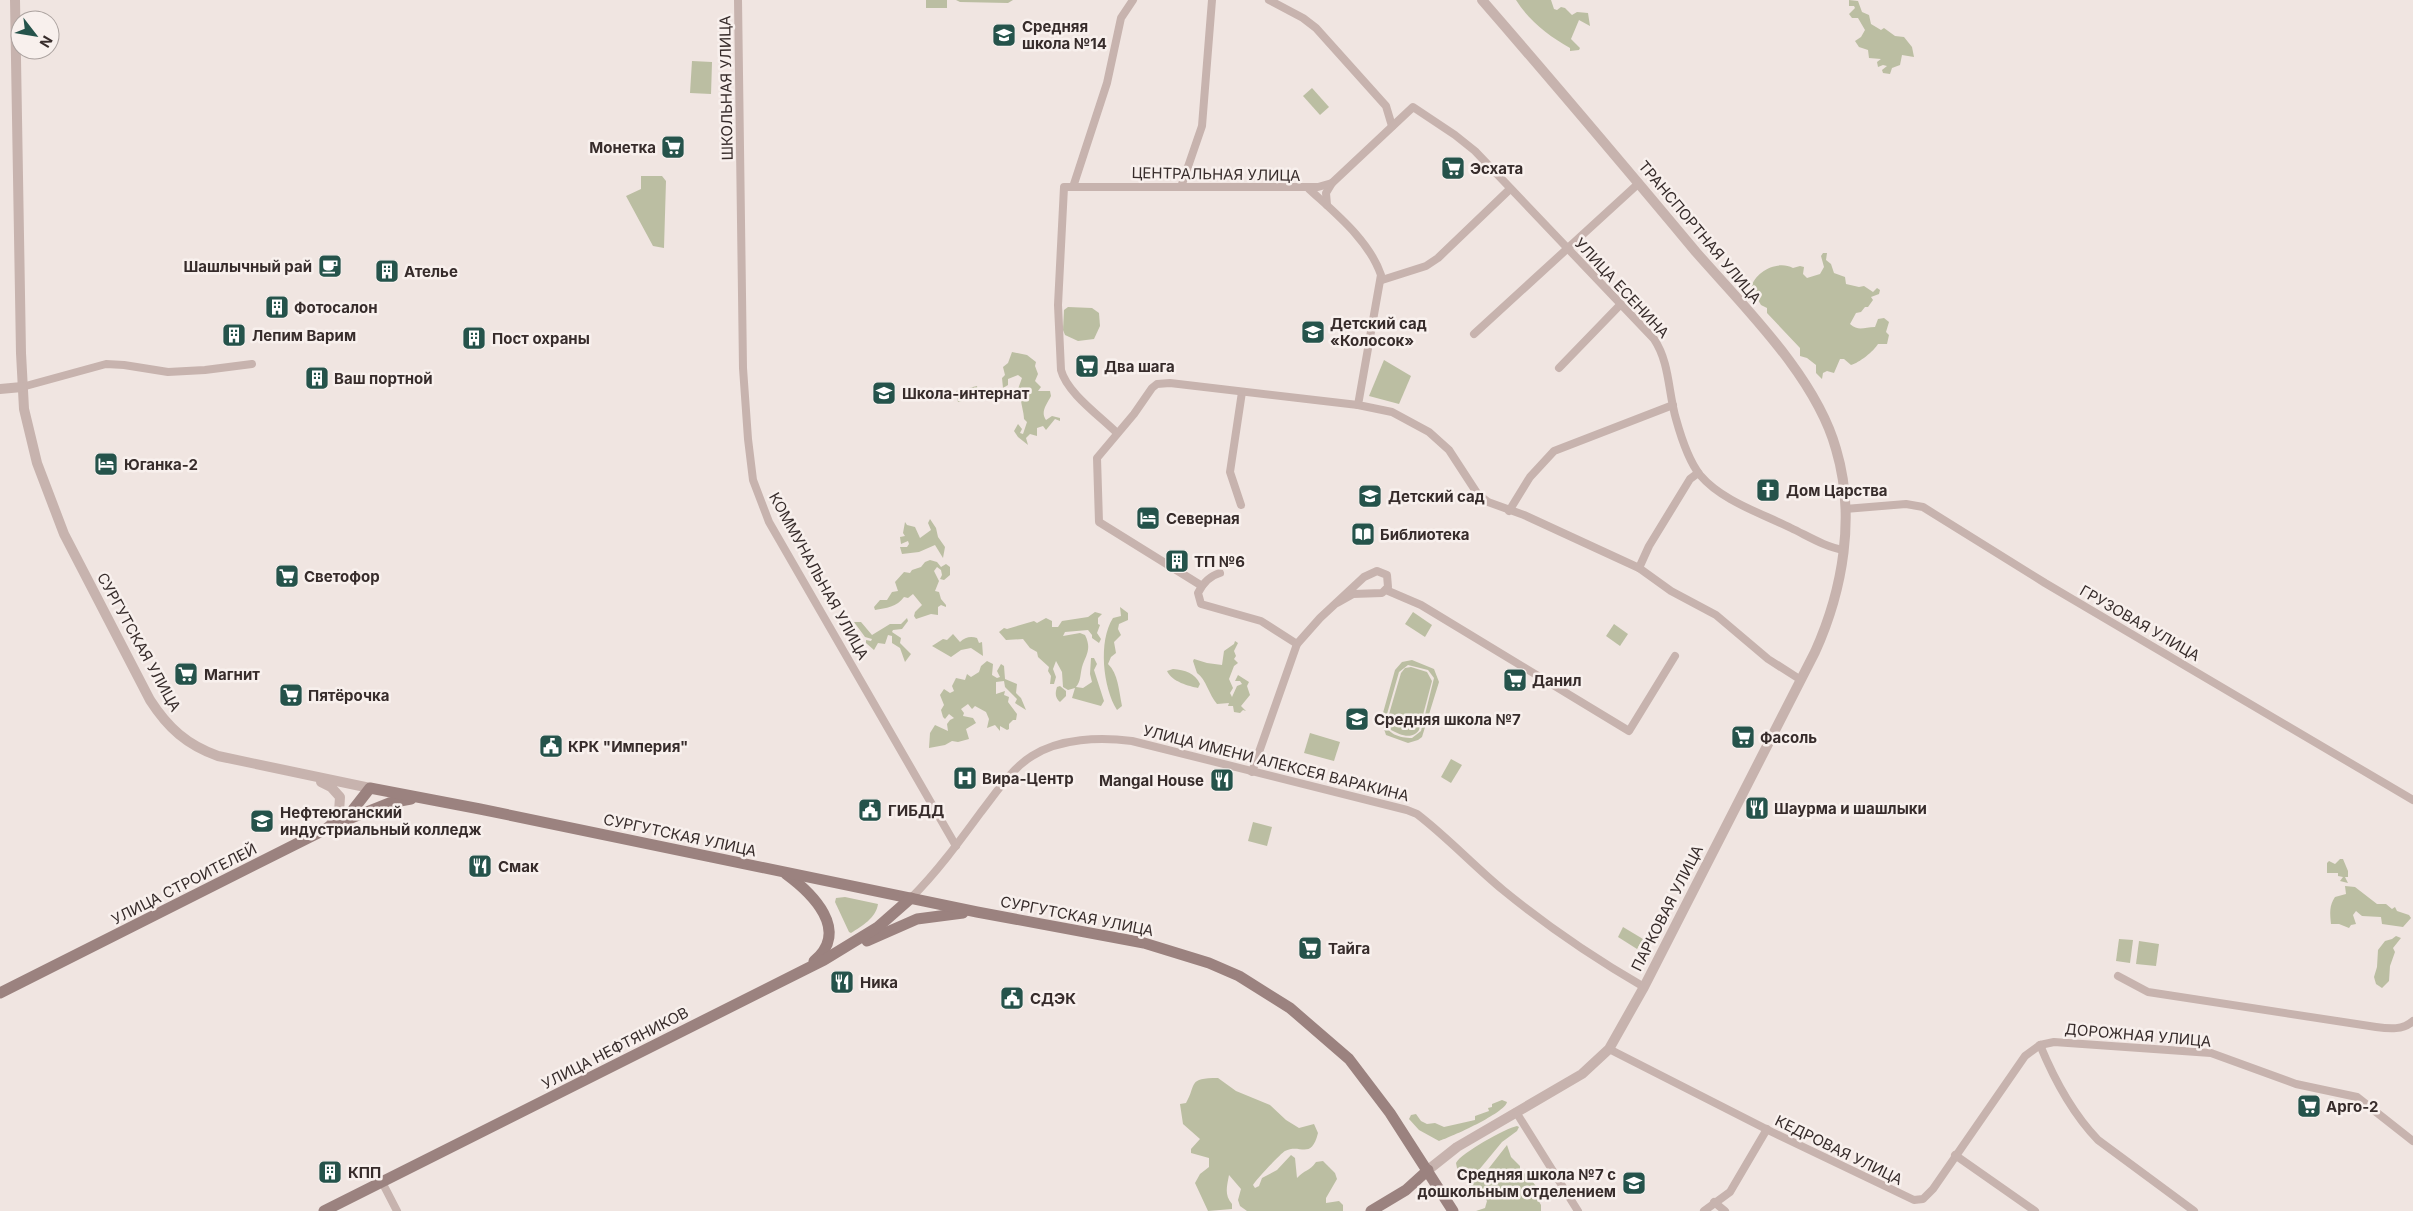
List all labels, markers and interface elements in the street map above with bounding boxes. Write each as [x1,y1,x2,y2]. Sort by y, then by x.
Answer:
north arrow [10,10,60,60]
street label: ШКОЛЬНАЯ УЛИЦА [715,15,737,161]
place label: Средняя школа №14 [1022,17,1107,53]
school or university icon: Средняя школа №14 [991,22,1017,48]
text: N [37,33,57,51]
supermarket icon: Монетка [660,134,686,160]
place label: Монетка [589,138,656,157]
supermarket icon: Эсхата [1440,155,1466,181]
street label: ТРАНСПОРТНАЯ УЛИЦА [1635,157,1765,307]
place label: Эсхата [1470,159,1523,178]
street label: ЦЕНТРАЛЬНАЯ УЛИЦА [1131,163,1301,185]
street label: УЛИЦА ЕСЕНИНА [1571,234,1673,342]
cafe icon: Шашлычный рай [317,253,343,279]
place label: Шашлычный рай [183,257,312,276]
building icon: Ателье [374,258,400,284]
place label: Ателье [404,262,458,281]
building icon: Фотосалон [264,294,290,320]
place label: Фотосалон [294,298,378,317]
place label: Детский сад «Колосок» [1330,314,1427,350]
school or university icon: Детский сад «Колосок» [1300,319,1326,345]
building icon: Лепим Варим [221,322,247,348]
building icon: Пост охраны [461,325,487,351]
place label: Лепим Варим [252,326,356,345]
place label: Пост охраны [492,329,590,348]
supermarket icon: Два шага [1074,353,1100,379]
place label: Два шага [1104,357,1175,376]
building icon: Ваш портной [304,365,330,391]
place label: Ваш портной [334,369,433,388]
school or university icon: Школа-интернат [871,380,897,406]
place label: Школа-интернат [902,384,1030,403]
hotel icon: Юганка-2 [93,451,119,477]
place label: Юганка-2 [124,455,198,474]
church icon: Дом Царства [1755,477,1781,503]
place label: Дом Царства [1786,481,1888,500]
school or university icon: Детский сад [1357,483,1383,509]
place label: Детский сад [1388,487,1485,506]
street label: КОММУНАЛЬНАЯ УЛИЦА [765,489,873,663]
hotel icon: Северная [1135,505,1161,531]
place label: Северная [1166,509,1240,528]
library icon: Библиотека [1350,521,1376,547]
place label: Библиотека [1380,525,1469,544]
building icon: ТП №6 [1164,548,1190,574]
place label: ТП №6 [1194,552,1245,571]
supermarket icon: Светофор [274,563,300,589]
place label: Светофор [304,567,380,586]
street label: СУРГУТСКАЯ УЛИЦА [93,569,185,715]
street label: ГРУЗОВАЯ УЛИЦА [2077,581,2203,665]
supermarket icon: Магнит [173,661,199,687]
place label: Магнит [204,665,260,684]
supermarket icon: Данил [1502,667,1528,693]
place label: Данил [1532,671,1581,690]
supermarket icon: Пятёрочка [278,682,304,708]
place label: Пятёрочка [308,686,389,705]
school or university icon: Средняя школа №7 [1344,706,1370,732]
place label: Средняя школа №7 [1374,710,1521,729]
street label: УЛИЦА ИМЕНИ АЛЕКСЕЯ ВАРАКИНА [1141,721,1411,805]
supermarket icon: Фасоль [1730,724,1756,750]
place label: Фасоль [1760,728,1817,747]
public building icon: КРК "Империя" [538,733,564,759]
place label: КРК "Империя" [568,737,688,756]
hospital icon: Вира-Центр [952,765,978,791]
restaurant icon: Mangal House [1209,767,1235,793]
place label: Вира-Центр [982,769,1074,788]
place label: Mangal House [1099,771,1204,790]
restaurant icon: Шаурма и шашлыки [1744,795,1770,821]
public building icon: ГИБДД [857,797,883,823]
place label: Шаурма и шашлыки [1774,799,1927,818]
place label: ГИБДД [888,801,944,820]
place label: Нефтеюганский индустриальный колледж [280,803,481,839]
school or university icon: Нефтеюганский индустриальный колледж [249,808,275,834]
street label: СУРГУТСКАЯ УЛИЦА [602,809,758,861]
street label: УЛИЦА СТРОИТЕЛЕЙ [108,839,260,929]
street label: ПАРКОВАЯ УЛИЦА [1627,842,1707,974]
restaurant icon: Смак [467,853,493,879]
place label: Смак [498,857,539,876]
street label: СУРГУТСКАЯ УЛИЦА [999,892,1155,940]
supermarket icon: Тайга [1297,935,1323,961]
place label: Тайга [1328,939,1370,958]
restaurant icon: Ника [829,969,855,995]
place label: Ника [860,973,898,992]
public building icon: СДЭК [999,985,1025,1011]
place label: СДЭК [1030,989,1076,1008]
street label: УЛИЦА НЕФТЯНИКОВ [538,1003,692,1093]
street label: ДОРОЖНАЯ УЛИЦА [2064,1019,2212,1051]
supermarket icon: Арго-2 [2296,1093,2322,1119]
place label: Арго-2 [2326,1097,2378,1116]
street label: КЕДРОВАЯ УЛИЦА [1772,1111,1906,1189]
building icon: КПП [317,1159,343,1185]
place label: КПП [348,1163,381,1182]
place label: Средняя школа №7 с дошкольным отделением [1418,1165,1616,1201]
school or university icon: Средняя школа №7 с дошкольным отделением [1621,1170,1647,1196]

